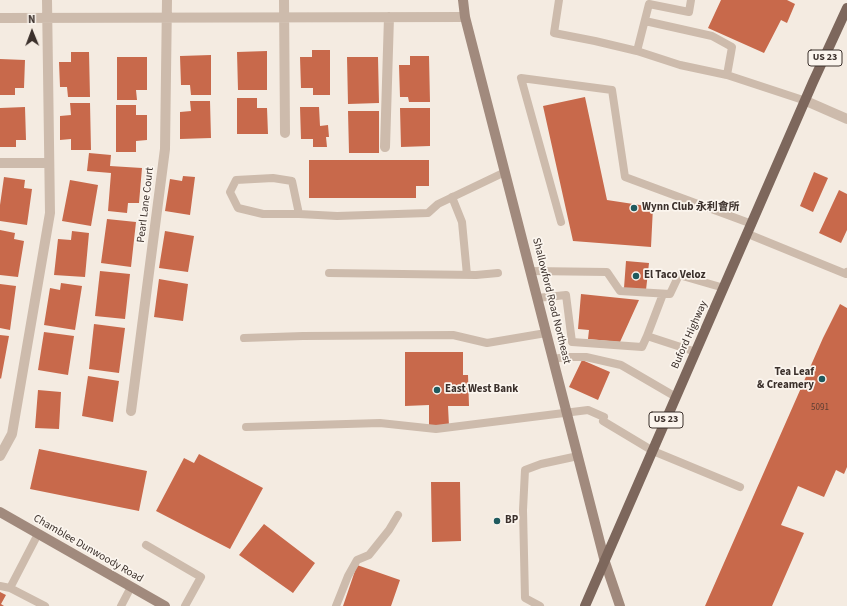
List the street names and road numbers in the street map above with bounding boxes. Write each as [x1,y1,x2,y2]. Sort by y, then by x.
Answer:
road number: US 23 [808,50,842,66]
street label: Pearl Lane Court [135,166,157,244]
street label: Shallowford Road Northeast [529,237,573,365]
street label: Buford Highway [669,299,711,371]
road number: US 23 [649,412,683,428]
street label: Chamblee Dunwoody Road [31,512,145,586]

